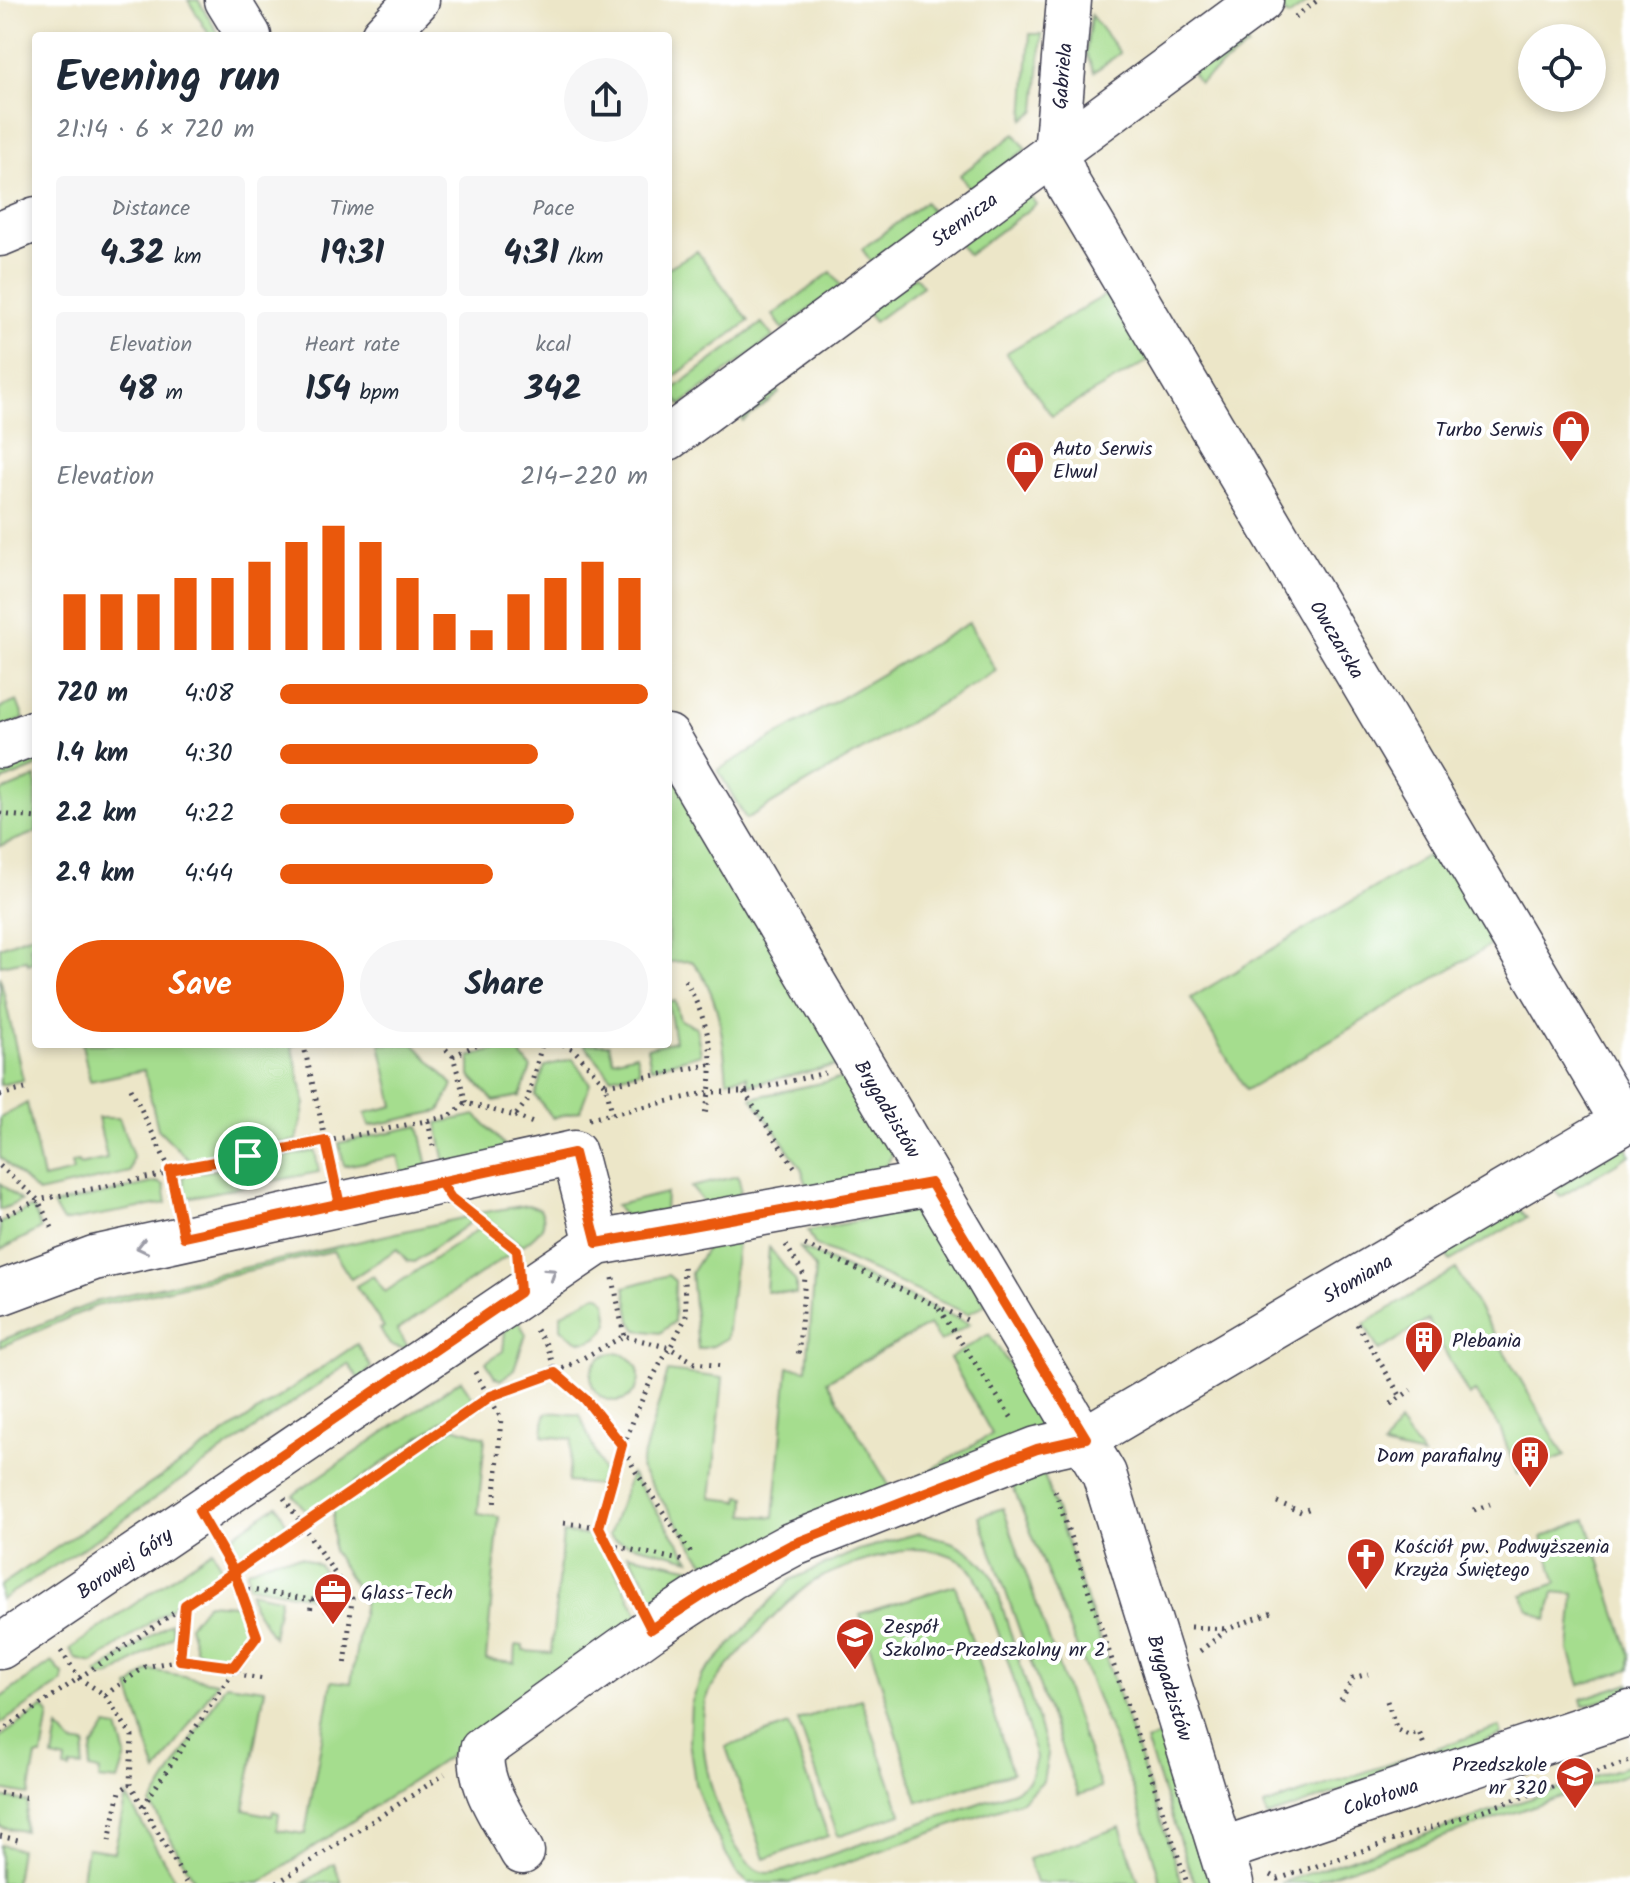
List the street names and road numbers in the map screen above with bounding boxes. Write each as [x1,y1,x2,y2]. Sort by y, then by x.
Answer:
street label: Gabriela [1045,42,1083,111]
street label: Sternicza [925,185,1005,257]
street label: Owczarska [1300,595,1372,686]
street label: Brygadzistów [844,1054,928,1166]
street label: Słomiana [1317,1247,1400,1313]
street label: Borowej Góry [71,1520,181,1609]
street label: Brygadzistów [1137,1631,1200,1746]
street label: Cokołowa [1339,1771,1423,1826]

